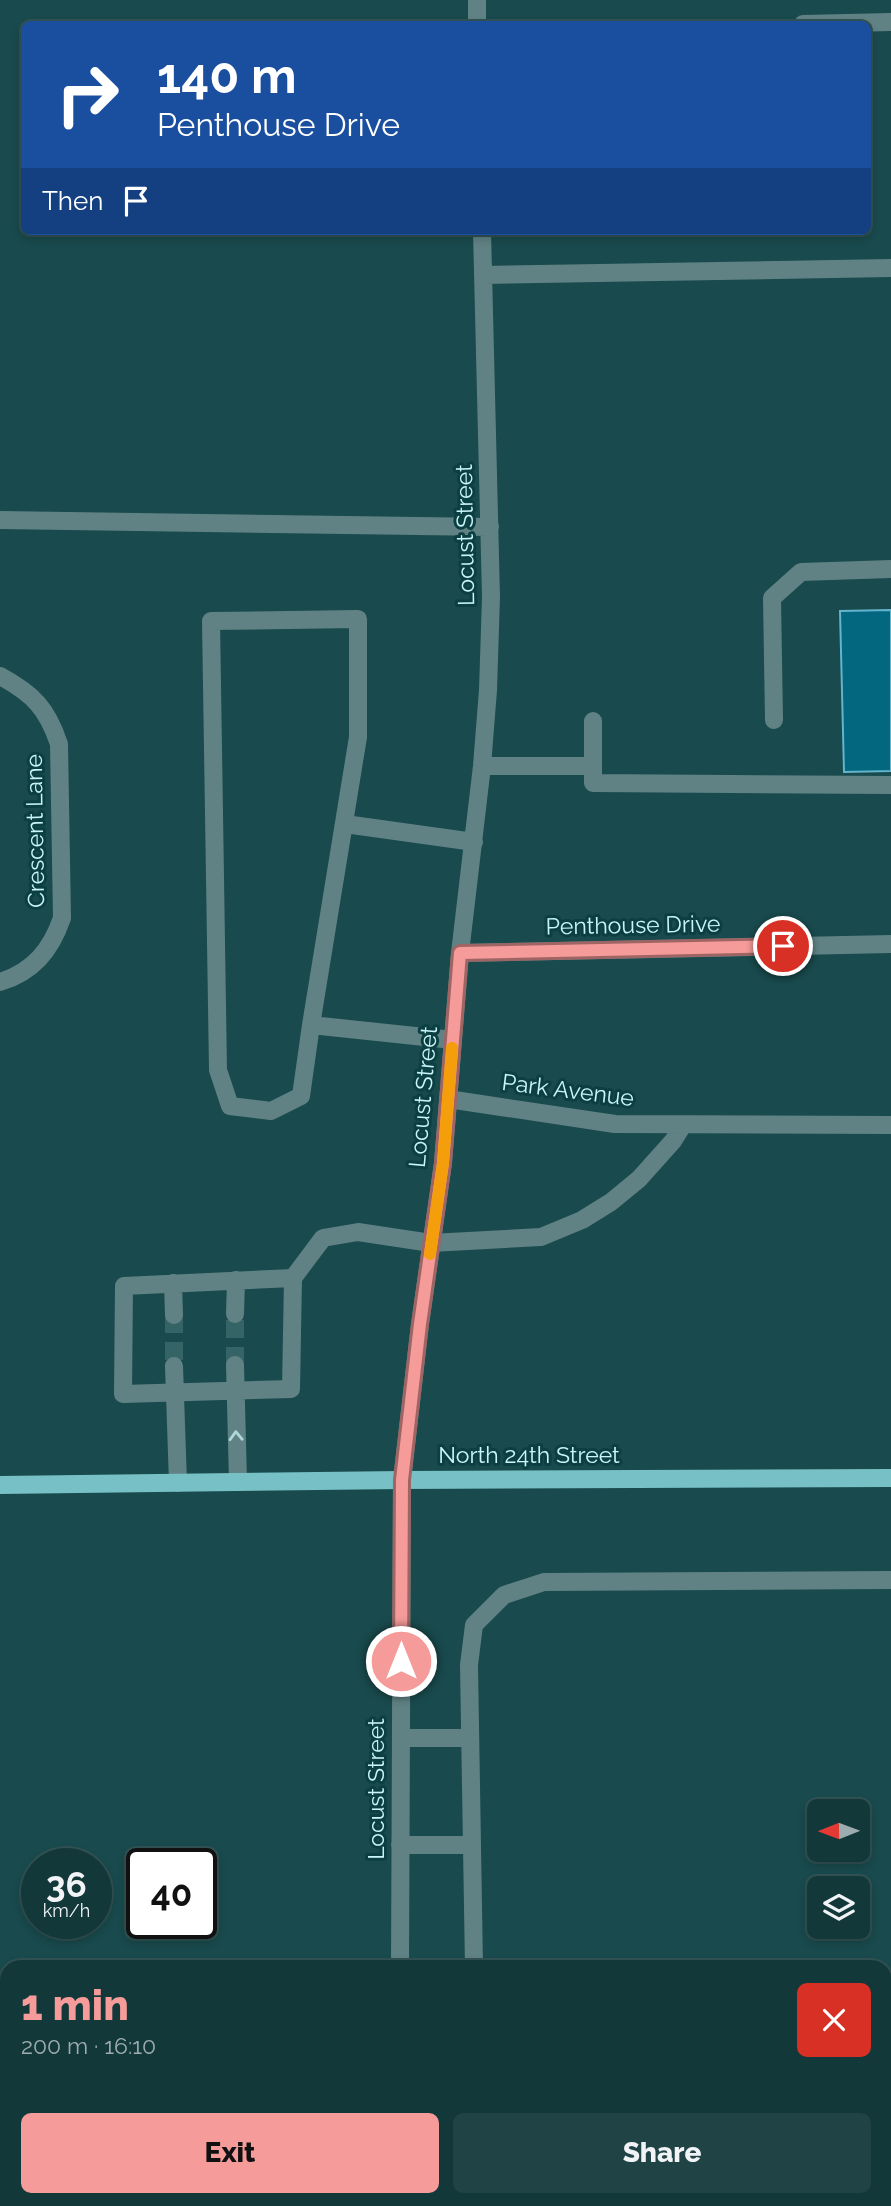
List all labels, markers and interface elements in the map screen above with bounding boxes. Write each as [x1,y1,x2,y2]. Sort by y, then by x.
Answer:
text: 140 m [157,47,297,104]
icon: right [42,49,133,140]
text: Penthouse Drive [157,106,400,143]
icon: arrive [117,182,155,220]
text: Then [42,186,103,216]
street label: Locust Street [450,464,479,606]
street label: Crescent Lane [20,754,49,908]
street label: Penthouse Drive [545,909,721,940]
pin [753,916,813,976]
icon: arrive [764,927,802,965]
street label: Locust Street [403,1025,442,1169]
street label: Park Avenue [500,1068,636,1111]
one-way arrow [229,1430,244,1441]
street label: North 24th Street [438,1441,620,1468]
position arrow [364,1624,438,1698]
street label: Locust Street [362,1718,389,1860]
north arrow [807,1799,870,1862]
map controls [807,1799,870,1939]
speed limit sign: 40 [126,1848,217,1939]
text: 36 [46,1864,87,1905]
button: layers [807,1876,870,1939]
text: km/h [43,1900,90,1921]
text: 1 min [21,1981,129,2030]
button: close [797,1983,871,2057]
text: 200 m · 16:10 [21,2032,156,2059]
button: Exit [21,2113,439,2193]
button: Share [453,2113,871,2193]

